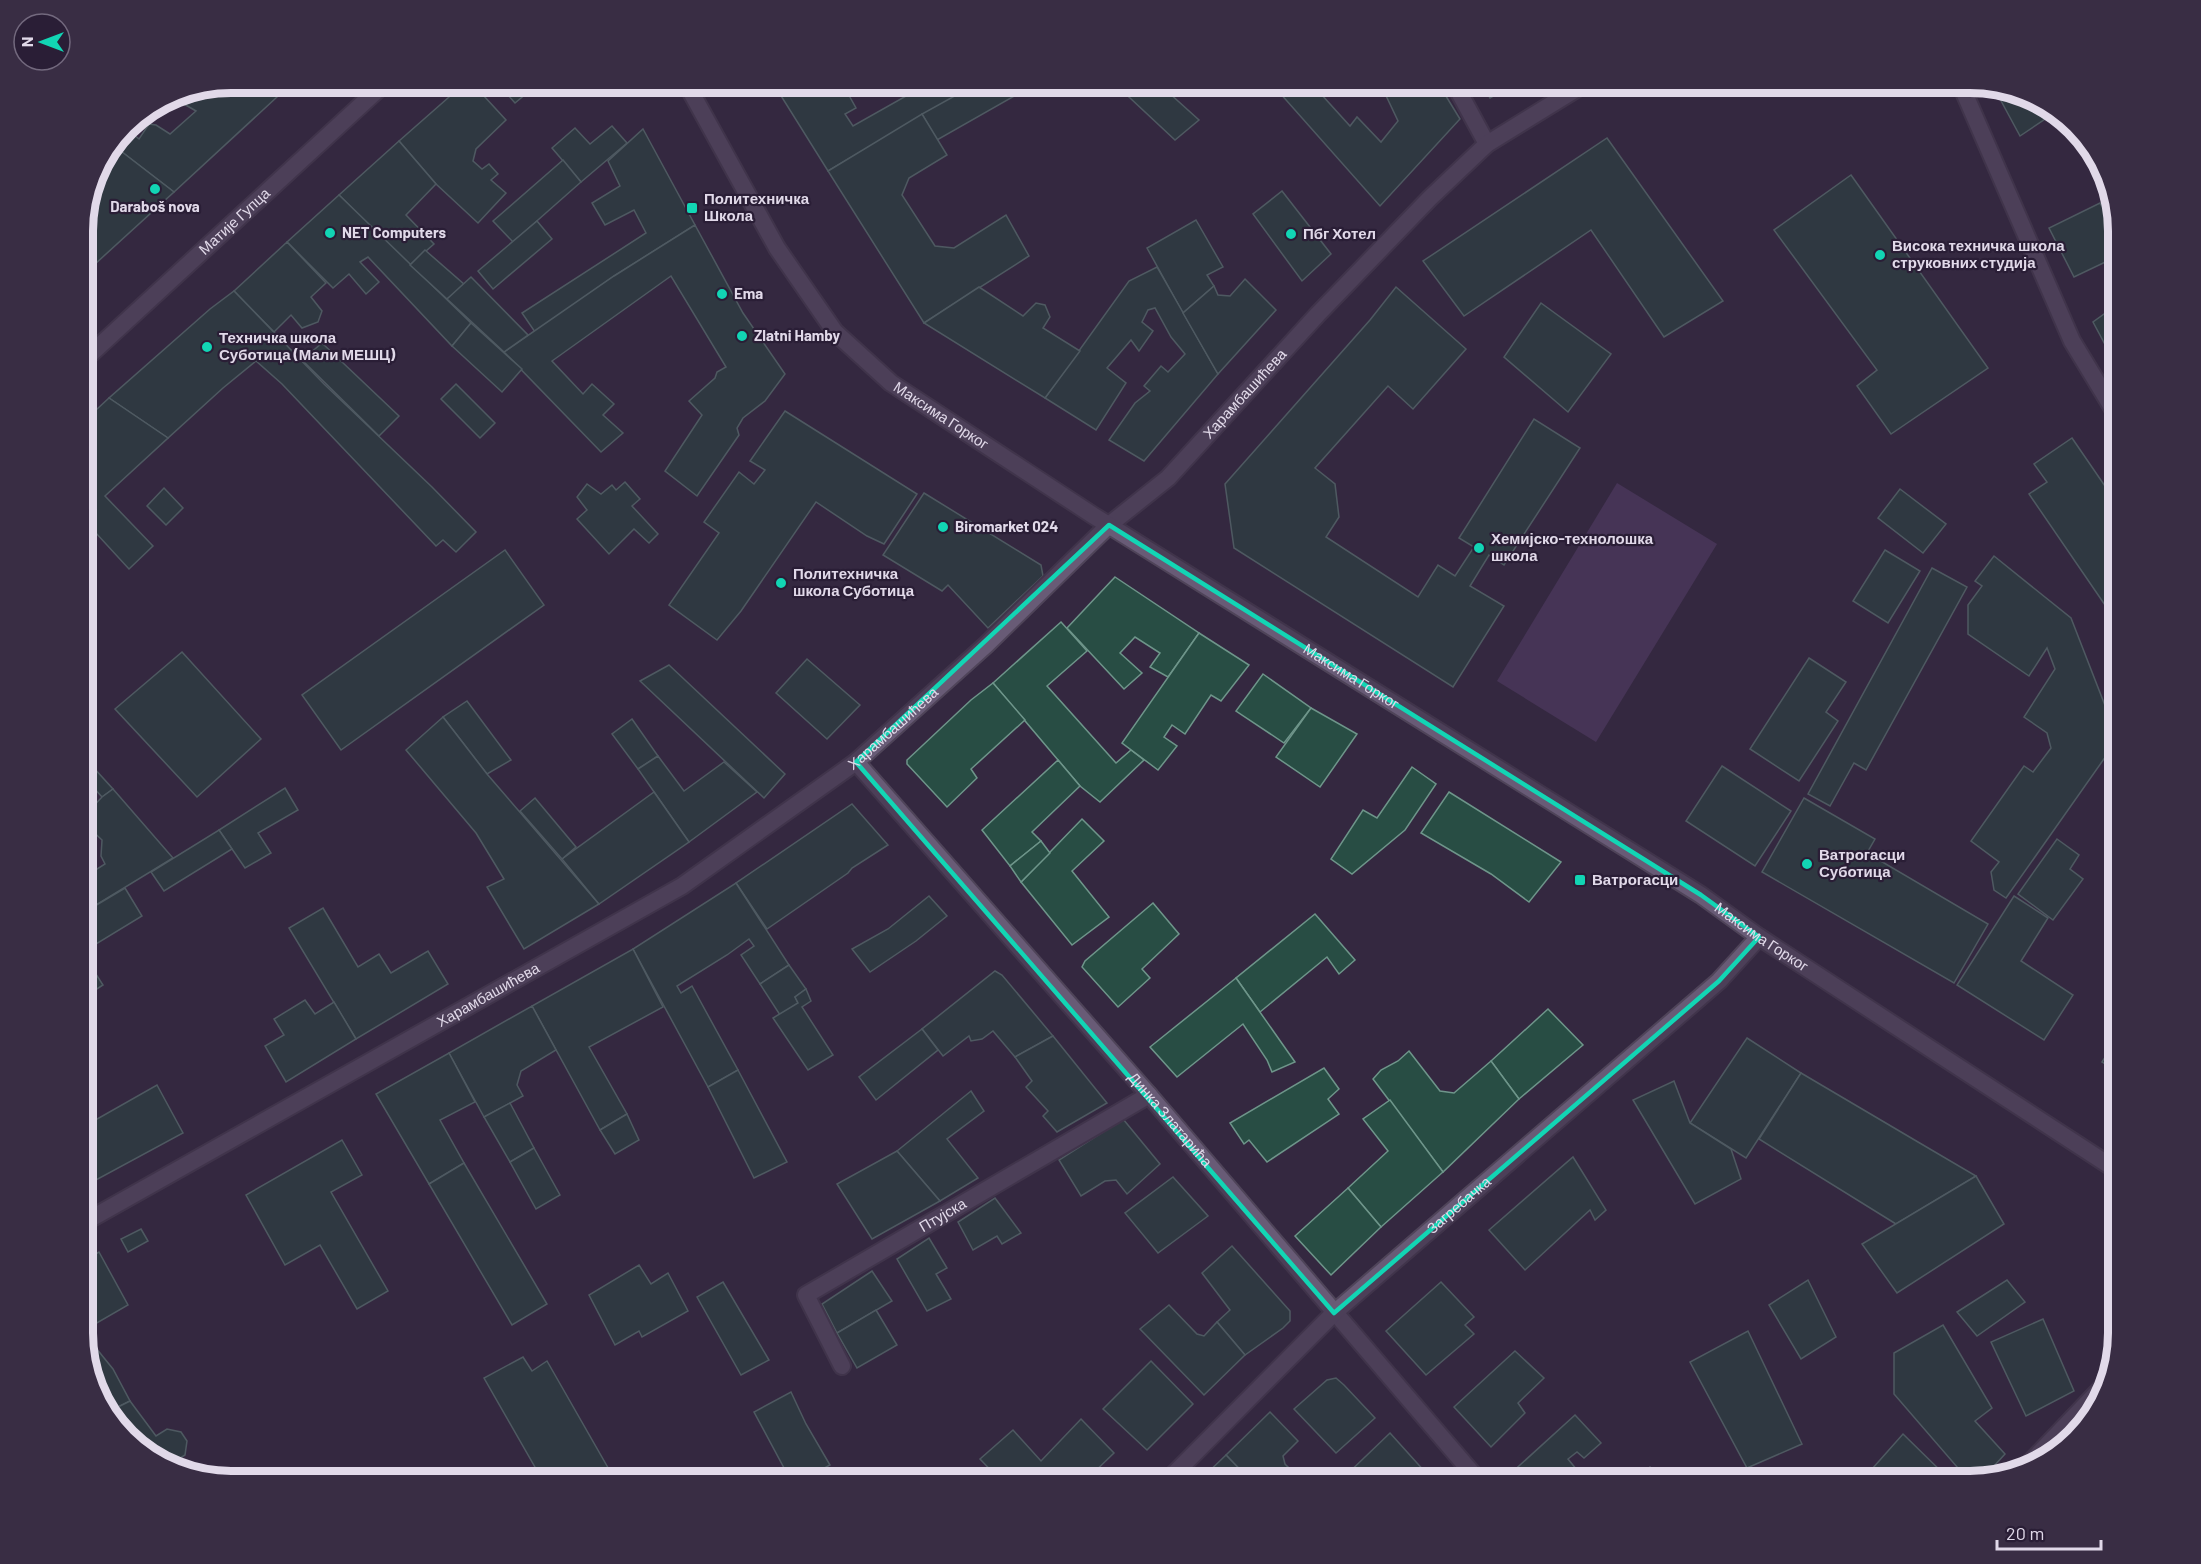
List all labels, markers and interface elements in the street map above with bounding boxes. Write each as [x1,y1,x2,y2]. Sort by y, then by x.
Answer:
north arrow [12,12,72,72]
text: N [17,37,36,47]
marker: Daraboš nova [148,182,162,196]
street label: Матије Гупца [195,183,274,258]
place label: Политехничка Школа [704,189,810,224]
place label: Daraboš nova [110,197,200,215]
marker: Политехничка Школа [685,201,699,215]
place label: NET Computers [342,223,447,241]
place label: Пбг Хотел [1303,224,1376,242]
marker: NET Computers [323,226,337,240]
marker: Пбг Хотел [1284,227,1298,241]
place label: Висока техничка школа струковних студија [1892,236,2065,271]
marker: Висока техничка школа струковних студија [1873,248,1887,262]
place label: Ema [734,284,763,302]
marker: Ema [715,287,729,301]
place label: Zlatni Hamby [754,326,841,344]
place label: Техничка школа Суботица (Мали МЕШЦ) [219,328,396,363]
marker: Zlatni Hamby [735,329,749,343]
marker: Техничка школа Суботица (Мали МЕШЦ) [200,340,214,354]
street label: Харамбашићева [1199,344,1290,442]
street label: Максима Горког [891,377,993,453]
place label: Biromarket 024 [955,517,1058,535]
marker: Biromarket 024 [936,520,950,534]
place label: Хемијско-технолошка школа [1491,529,1654,564]
marker: Хемијско-технолошка школа [1472,541,1486,555]
place label: Политехничка школа Суботица [793,564,915,599]
marker: Политехничка школа Суботица [774,576,788,590]
street label: Максима Горког [1300,639,1403,713]
street label: Харамбашићева [844,682,942,773]
place label: Ватрогасци Суботица [1819,845,1905,880]
marker: Ватрогасци Суботица [1800,857,1814,871]
place label: Ватрогасци [1592,870,1678,888]
marker: Ватрогасци [1573,873,1587,887]
street label: Максима Горког [1711,898,1812,975]
street label: Харамбашићева [433,958,543,1030]
street label: Динка Златарића [1125,1068,1217,1171]
street label: Загребачка [1423,1171,1495,1237]
street label: Птујска [916,1193,970,1235]
scale bar [1997,1513,2100,1551]
text: 20 m [2006,1522,2044,1544]

